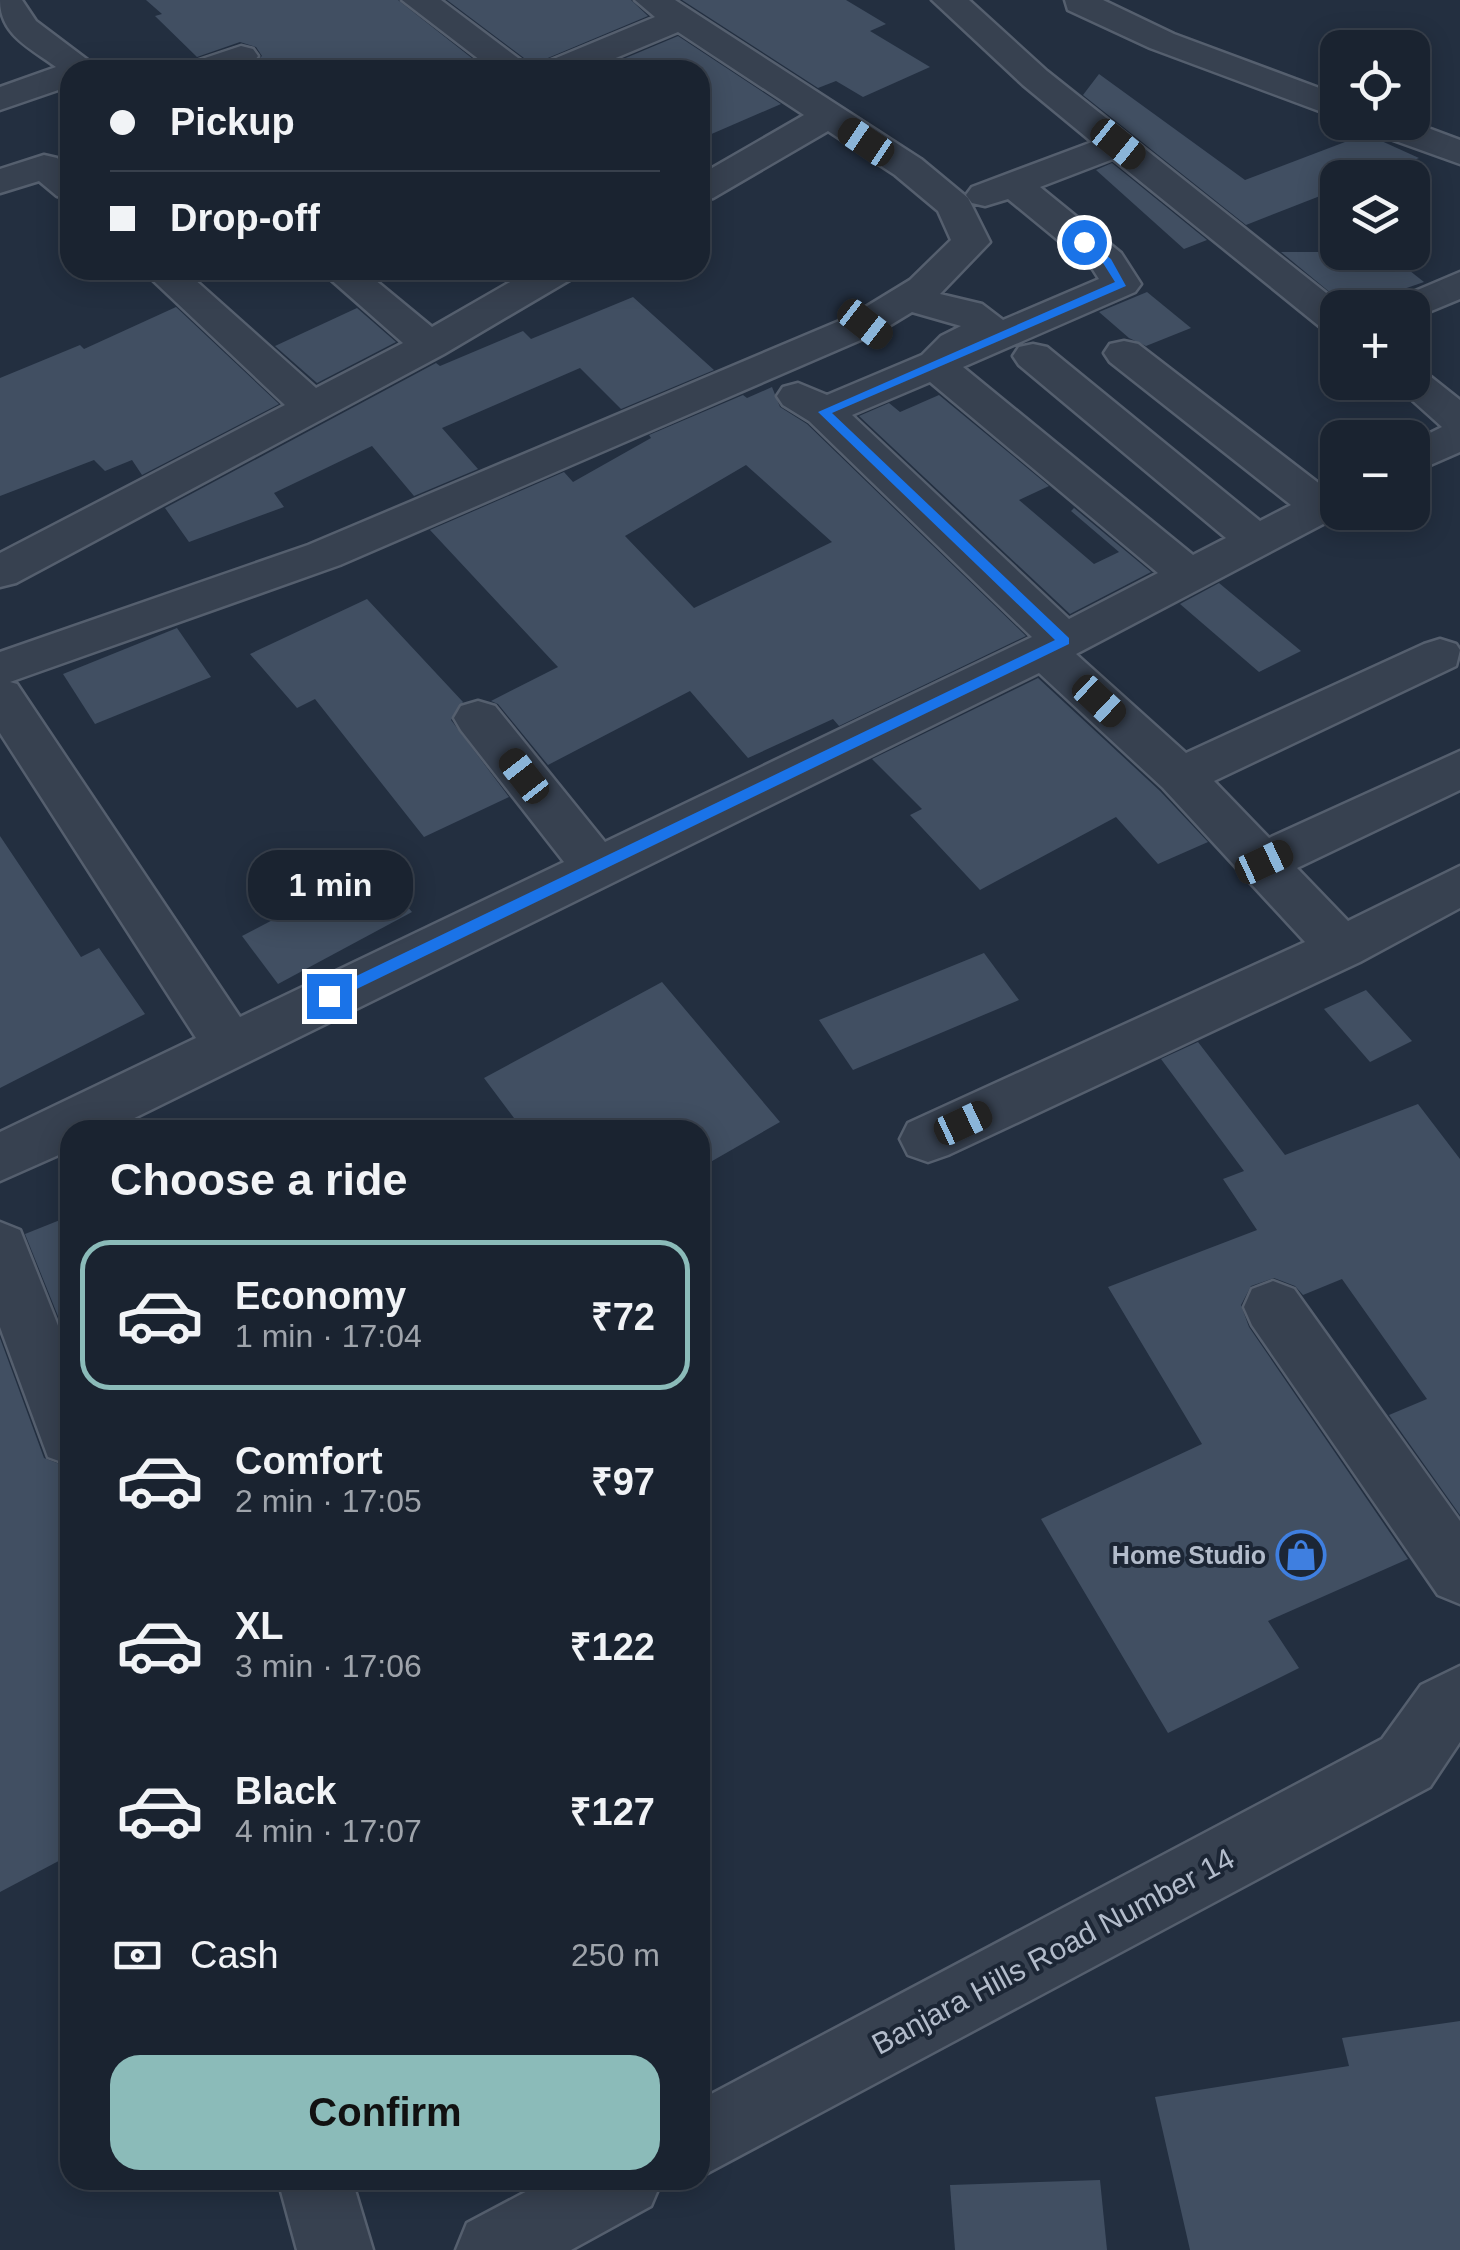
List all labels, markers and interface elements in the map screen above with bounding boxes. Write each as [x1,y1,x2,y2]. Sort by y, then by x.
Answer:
map controls [1320,30,1430,530]
button: locate [1320,30,1430,140]
text: Pickup [170,101,295,143]
car [833,113,899,171]
car [1085,113,1151,175]
button: layers [1320,160,1430,270]
text: Drop-off [170,197,320,239]
route start [1062,220,1107,265]
button: + [1320,290,1430,400]
car [832,294,898,354]
button: − [1320,420,1430,530]
car [1067,670,1131,732]
car [494,743,554,809]
car [1230,836,1298,888]
callout: 1 min [246,851,412,921]
text: 1 min [289,867,372,903]
route end [307,974,352,1019]
car [929,1097,997,1149]
text: Choose a ride [110,1154,408,1205]
icon: car [115,1270,205,1360]
text: Economy [235,1275,406,1317]
text: ₹72 [591,1296,655,1338]
text: 1 min · 17:04 [235,1318,422,1354]
icon: car [115,1435,205,1525]
text: Comfort [235,1440,383,1482]
text: ₹97 [591,1461,655,1503]
text: 2 min · 17:05 [235,1483,422,1519]
shop icon: Home Studio [1275,1529,1327,1581]
place label: Home Studio [1112,1541,1266,1569]
icon: car [115,1600,205,1690]
text: XL [235,1605,284,1647]
text: ₹122 [570,1626,655,1668]
text: 3 min · 17:06 [235,1648,422,1684]
icon: car [115,1765,205,1855]
text: Black [235,1770,336,1812]
text: ₹127 [570,1791,655,1833]
text: 4 min · 17:07 [235,1813,422,1849]
street label: Banjara Hills Road Number 14 [866,1841,1240,2061]
icon: cash [110,1928,165,1983]
text: Cash [190,1934,279,1976]
text: 250 m [571,1937,660,1973]
button: Confirm [110,2055,660,2170]

